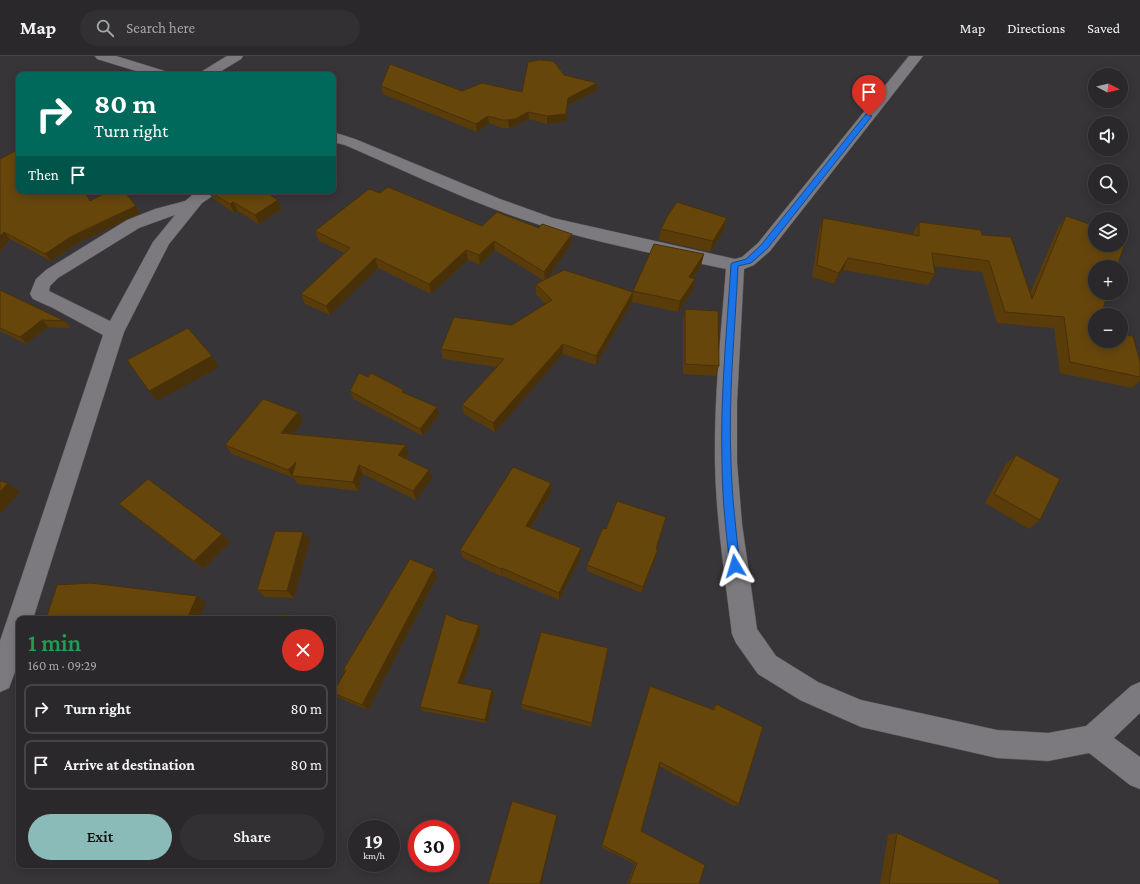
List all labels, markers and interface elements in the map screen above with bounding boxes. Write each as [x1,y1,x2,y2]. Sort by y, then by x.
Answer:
search box [80,10,360,46]
text: Map [20,17,56,38]
icon: search [94,17,116,39]
text: Search here [126,20,195,36]
text: Map [960,20,985,36]
text: Directions [1007,20,1065,36]
text: Saved [1087,20,1120,36]
north arrow [1088,68,1128,108]
map controls [1088,68,1128,348]
pin [852,75,886,116]
icon: arrive [858,81,880,103]
icon: right [28,88,80,140]
text: 80 m [94,88,156,119]
button: sound [1088,116,1128,156]
text: Turn right [94,121,168,141]
icon: arrive [67,164,89,186]
button: search [1088,164,1128,204]
text: Then [28,167,59,183]
button: layers [1088,212,1128,252]
button: + [1088,260,1128,300]
button: − [1088,308,1128,348]
position arrow [714,545,756,587]
text: 1 min [28,629,81,656]
button: close [282,629,324,671]
text: 160 m · 09:29 [28,658,97,673]
icon: right [30,698,52,720]
text: Turn right [64,701,131,717]
text: 80 m [291,701,322,717]
icon: arrive [30,754,52,776]
text: Arrive at destination [64,757,195,773]
text: 80 m [291,757,322,773]
button: Exit [28,814,172,860]
button: Share [180,814,324,860]
speed limit sign: 30 [408,820,460,872]
text: 19 [365,830,383,852]
text: km/h [363,850,385,861]

